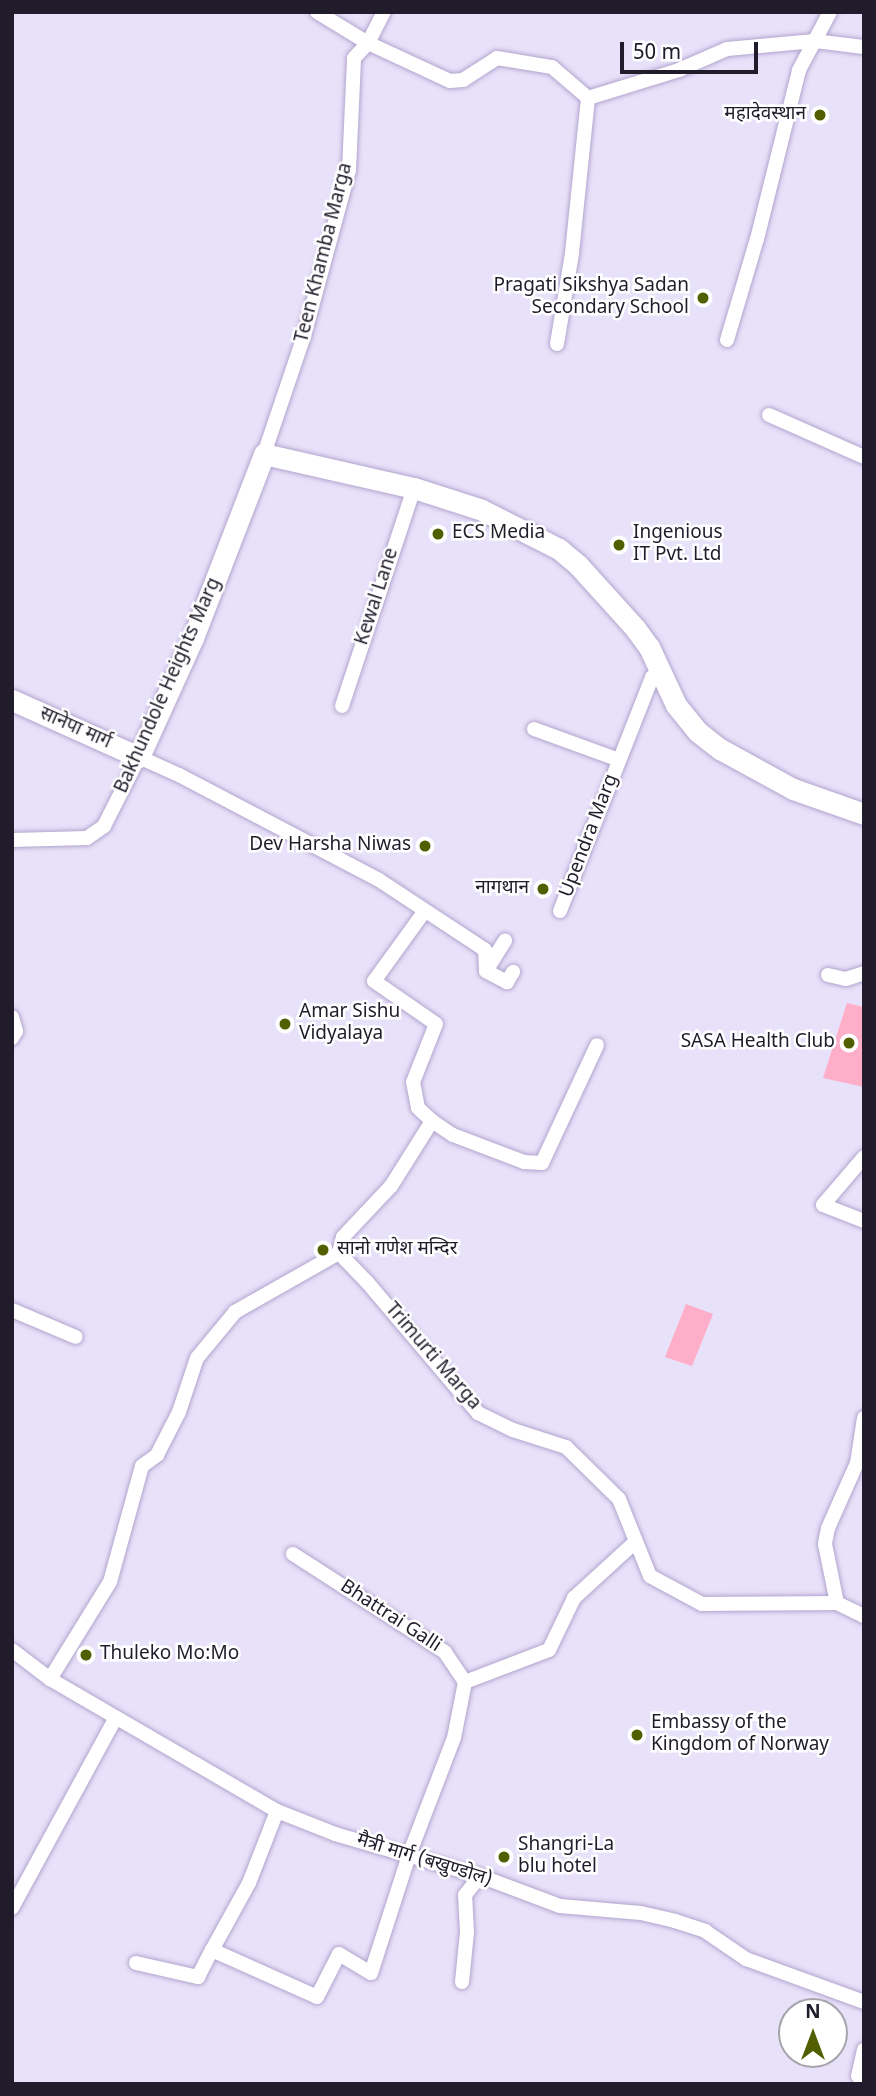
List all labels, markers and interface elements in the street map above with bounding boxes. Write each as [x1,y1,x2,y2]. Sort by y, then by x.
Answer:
scale bar [624,28,762,72]
text: 50 m [633,40,681,68]
place label: महादेवस्थान [724,104,806,126]
marker: महादेवस्थान [812,107,828,123]
street label: Teen Khamba Marga [292,163,358,343]
place label: Pragati Sikshya Sadan Secondary School [494,276,689,320]
marker: Pragati Sikshya Sadan Secondary School [695,290,711,306]
place label: ECS Media [452,523,544,545]
place label: Ingenious IT Pvt. Ltd [633,523,721,567]
marker: ECS Media [430,526,446,542]
marker: Ingenious IT Pvt. Ltd [611,537,627,553]
street label: Kewal Lane [352,545,404,649]
street label: Bakhundole Heights Marg [112,577,226,795]
street label: सानेपा मार्ग [36,703,114,755]
street label: Upendra Marg [557,774,623,898]
place label: Dev Harsha Niwas [253,835,411,857]
marker: Dev Harsha Niwas [417,838,433,854]
place label: नागथान [475,878,529,900]
marker: नागथान [535,881,551,897]
place label: Amar Sishu Vidyalaya [299,1002,399,1046]
marker: Amar Sishu Vidyalaya [277,1016,293,1032]
place label: SASA Health Club [681,1032,835,1054]
marker: SASA Health Club [841,1035,857,1051]
place label: सानो गणेश मन्दिर [337,1239,456,1261]
marker: सानो गणेश मन्दिर [315,1242,331,1258]
street label: Trimurti Marga [381,1300,483,1414]
street label: Bhattrai Galli [336,1576,444,1658]
place label: Thuleko Mo:Mo [100,1644,235,1666]
marker: Thuleko Mo:Mo [78,1647,94,1663]
place label: Embassy of the Kingdom of Norway [651,1713,826,1757]
marker: Embassy of the Kingdom of Norway [629,1727,645,1743]
street label: मैत्री मार्ग (बखुण्डोल) [354,1830,494,1892]
place label: Shangri-La blu hotel [518,1835,614,1879]
marker: Shangri-La blu hotel [496,1849,512,1865]
north arrow [778,1998,848,2068]
text: N [805,2001,821,2026]

